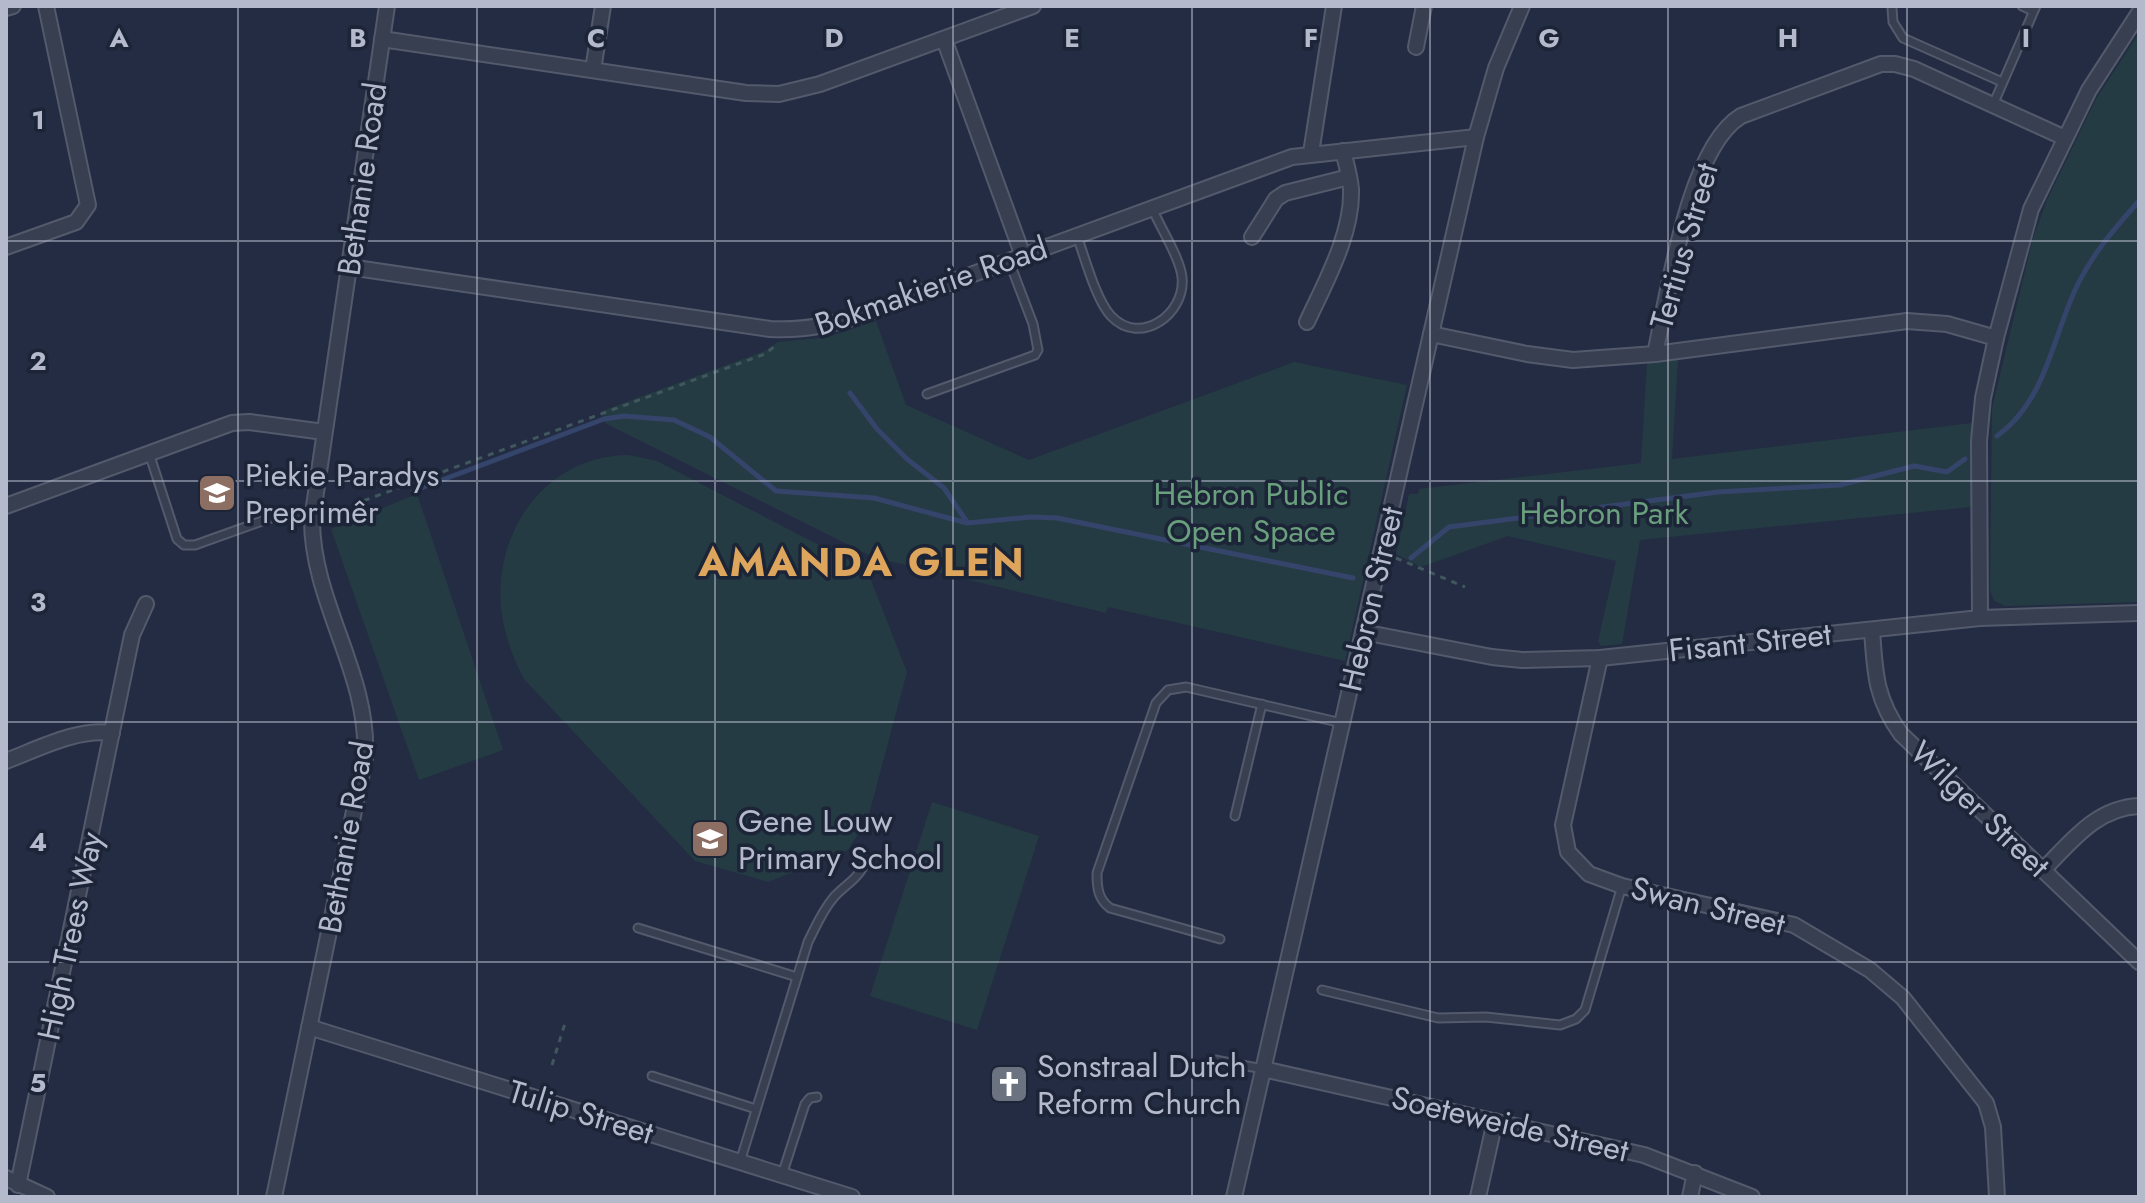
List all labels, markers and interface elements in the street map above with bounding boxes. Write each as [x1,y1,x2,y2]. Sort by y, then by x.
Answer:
text: A [108,19,129,57]
text: B [349,19,367,57]
text: C [587,19,605,57]
text: D [824,19,844,57]
text: E [1064,19,1080,57]
text: F [1304,19,1318,57]
text: G [1538,19,1560,57]
text: H [1778,19,1798,57]
text: I [2022,19,2030,57]
street label: Bethanie Road [326,80,398,278]
text: 1 [31,101,45,139]
street label: Tertius Street [1638,157,1730,334]
street label: Bokmakierie Road [809,225,1053,347]
text: 2 [29,342,47,380]
place label: Piekie Paradys Preprimêr [245,452,439,535]
park label: Hebron Public Open Space [1154,471,1348,554]
school or university icon: Piekie Paradys Preprimêr [196,472,238,514]
park label: Hebron Park [1520,490,1689,536]
street label: Hebron Street [1327,502,1415,696]
district label: AMANDA GLEN [697,533,1026,591]
text: 3 [30,583,46,621]
street label: Fisant Street [1667,611,1834,673]
street label: Wilger Street [1900,730,2061,888]
street label: Bethanie Road [306,737,386,937]
place label: Gene Louw Primary School [738,798,942,881]
school or university icon: Gene Louw Primary School [689,818,731,860]
text: 4 [29,823,47,861]
street label: High Trees Way [25,827,115,1044]
street label: Swan Street [1626,865,1790,947]
place label: Sonstraal Dutch Reform Church [1037,1043,1246,1126]
church icon: Sonstraal Dutch Reform Church [988,1063,1030,1105]
text: 5 [30,1064,46,1102]
street label: Tulip Street [503,1068,659,1156]
street label: Soeteweide Street [1387,1074,1633,1174]

